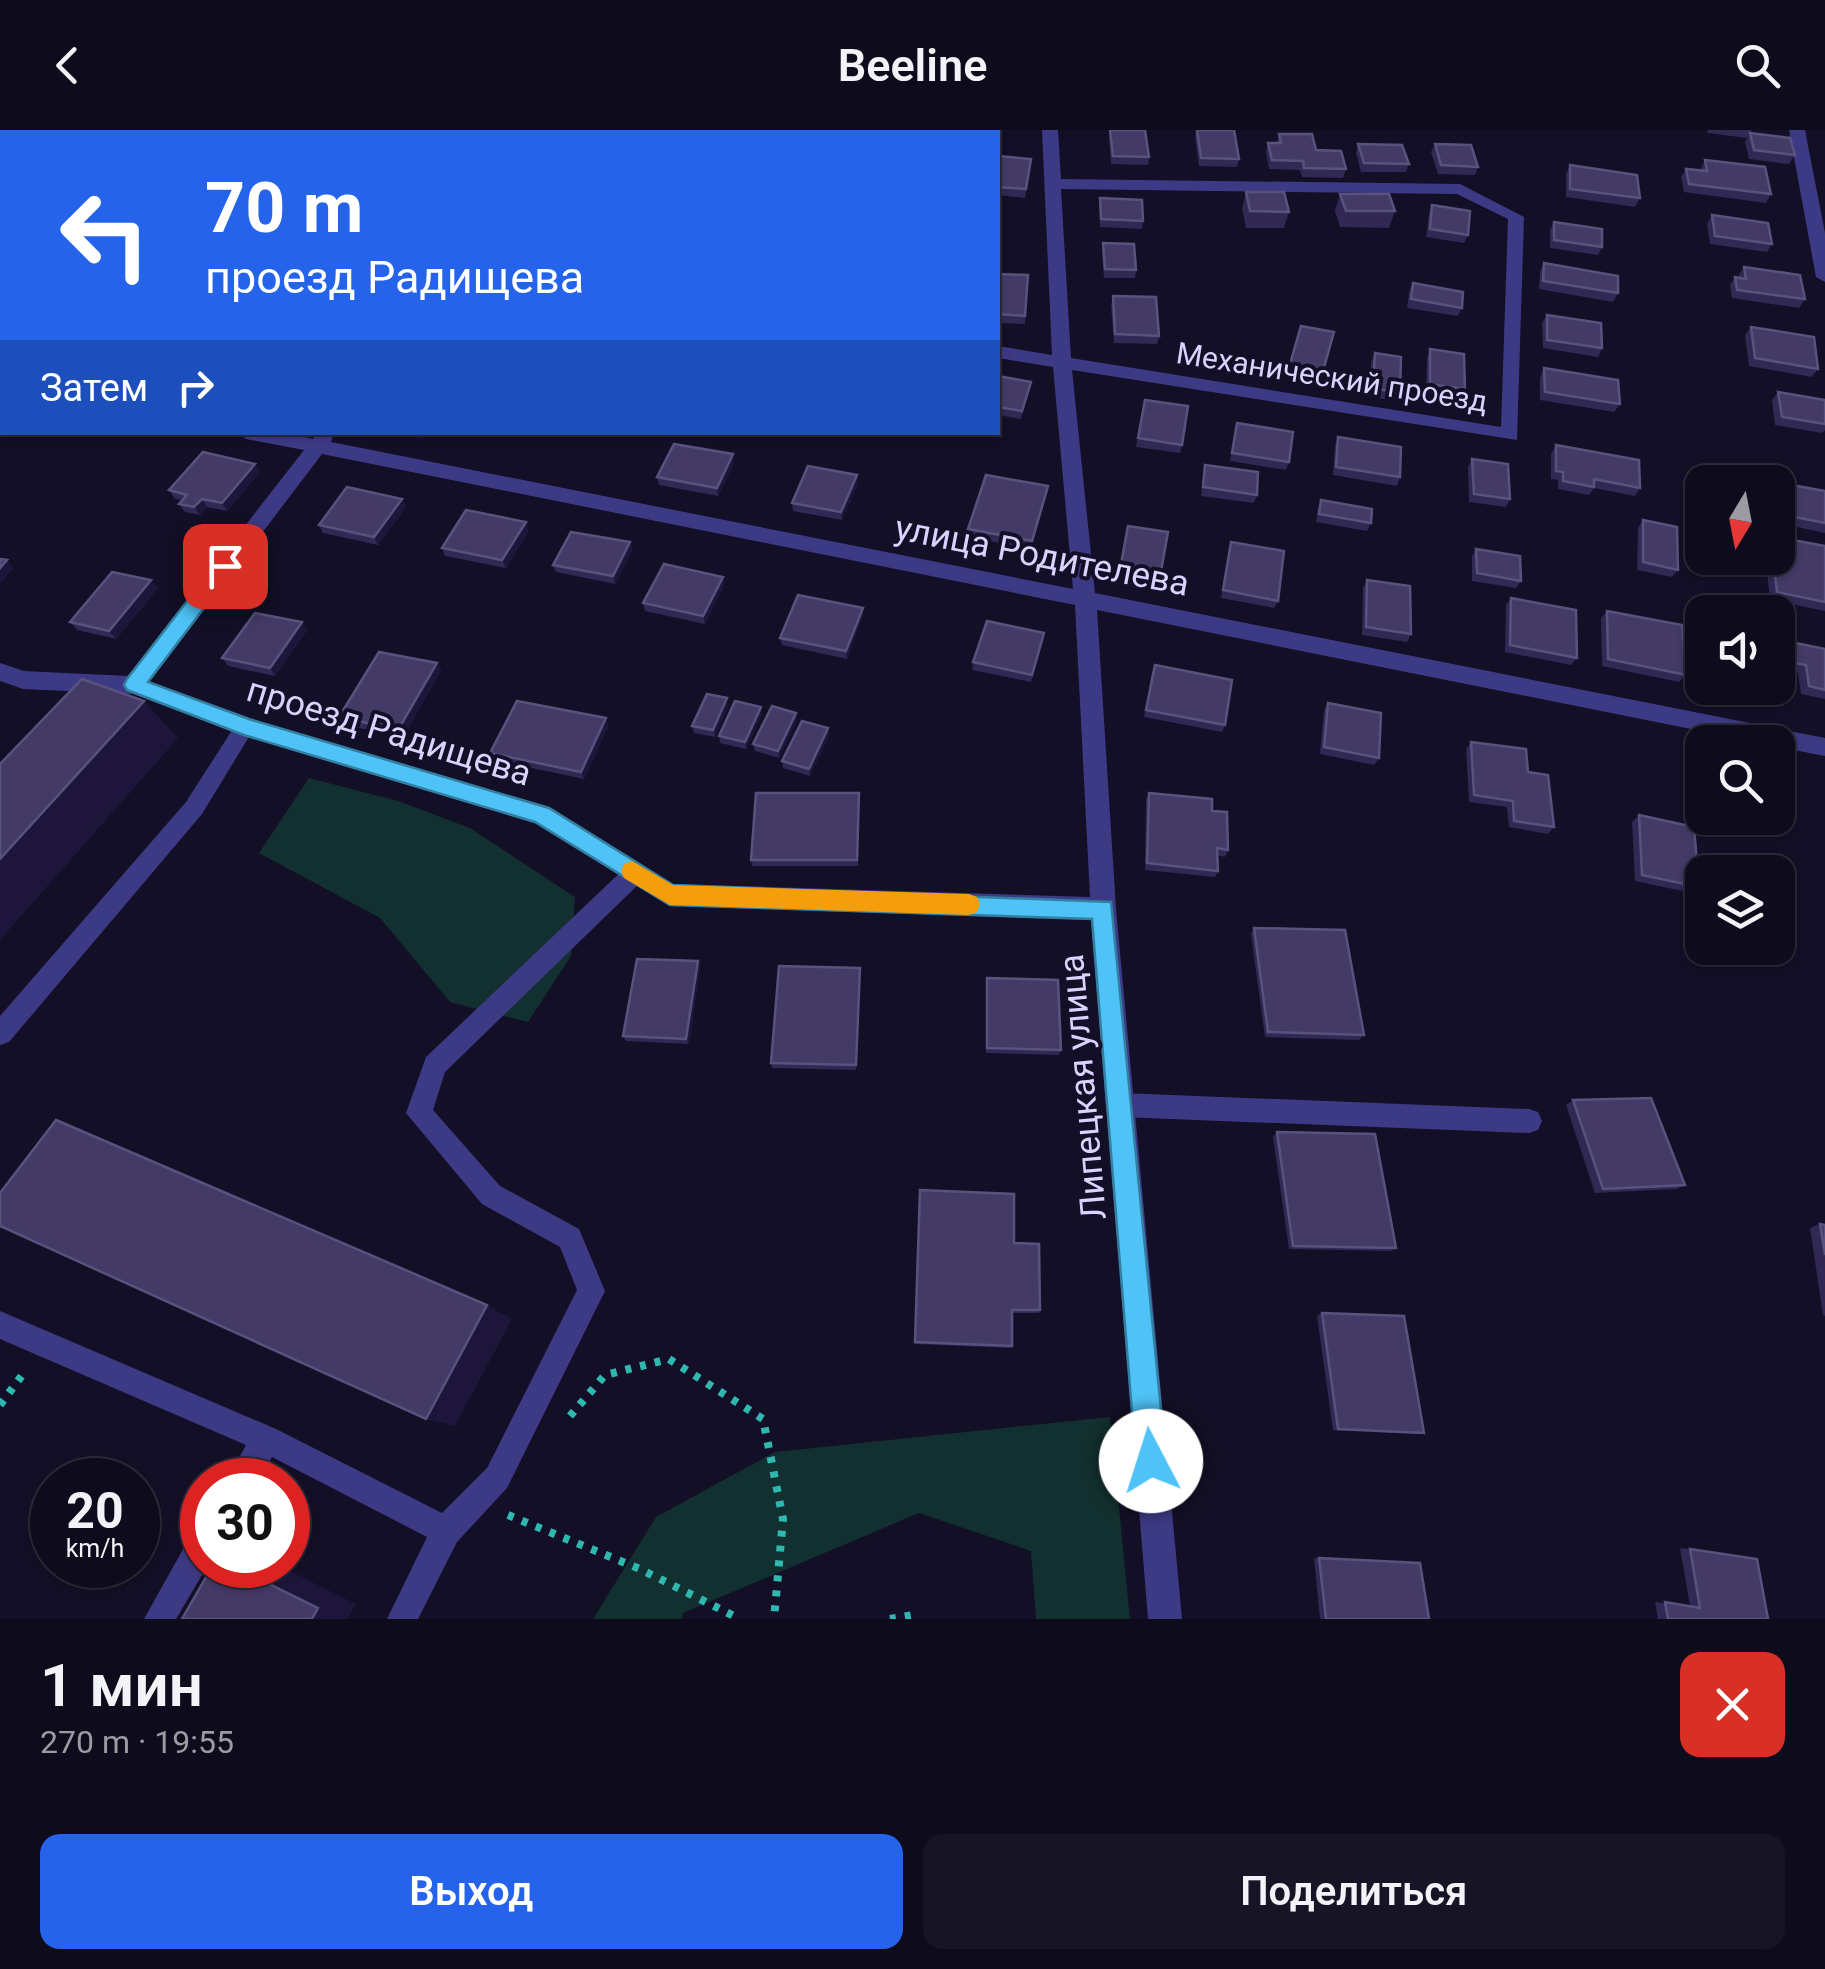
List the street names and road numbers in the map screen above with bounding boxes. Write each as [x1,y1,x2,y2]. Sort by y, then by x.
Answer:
street label: Механический проезд [1174,335,1490,419]
street label: улица Родителева [892,507,1192,605]
street label: проезд Радищева [242,669,536,795]
street label: Липецкая улица [1051,953,1115,1221]

